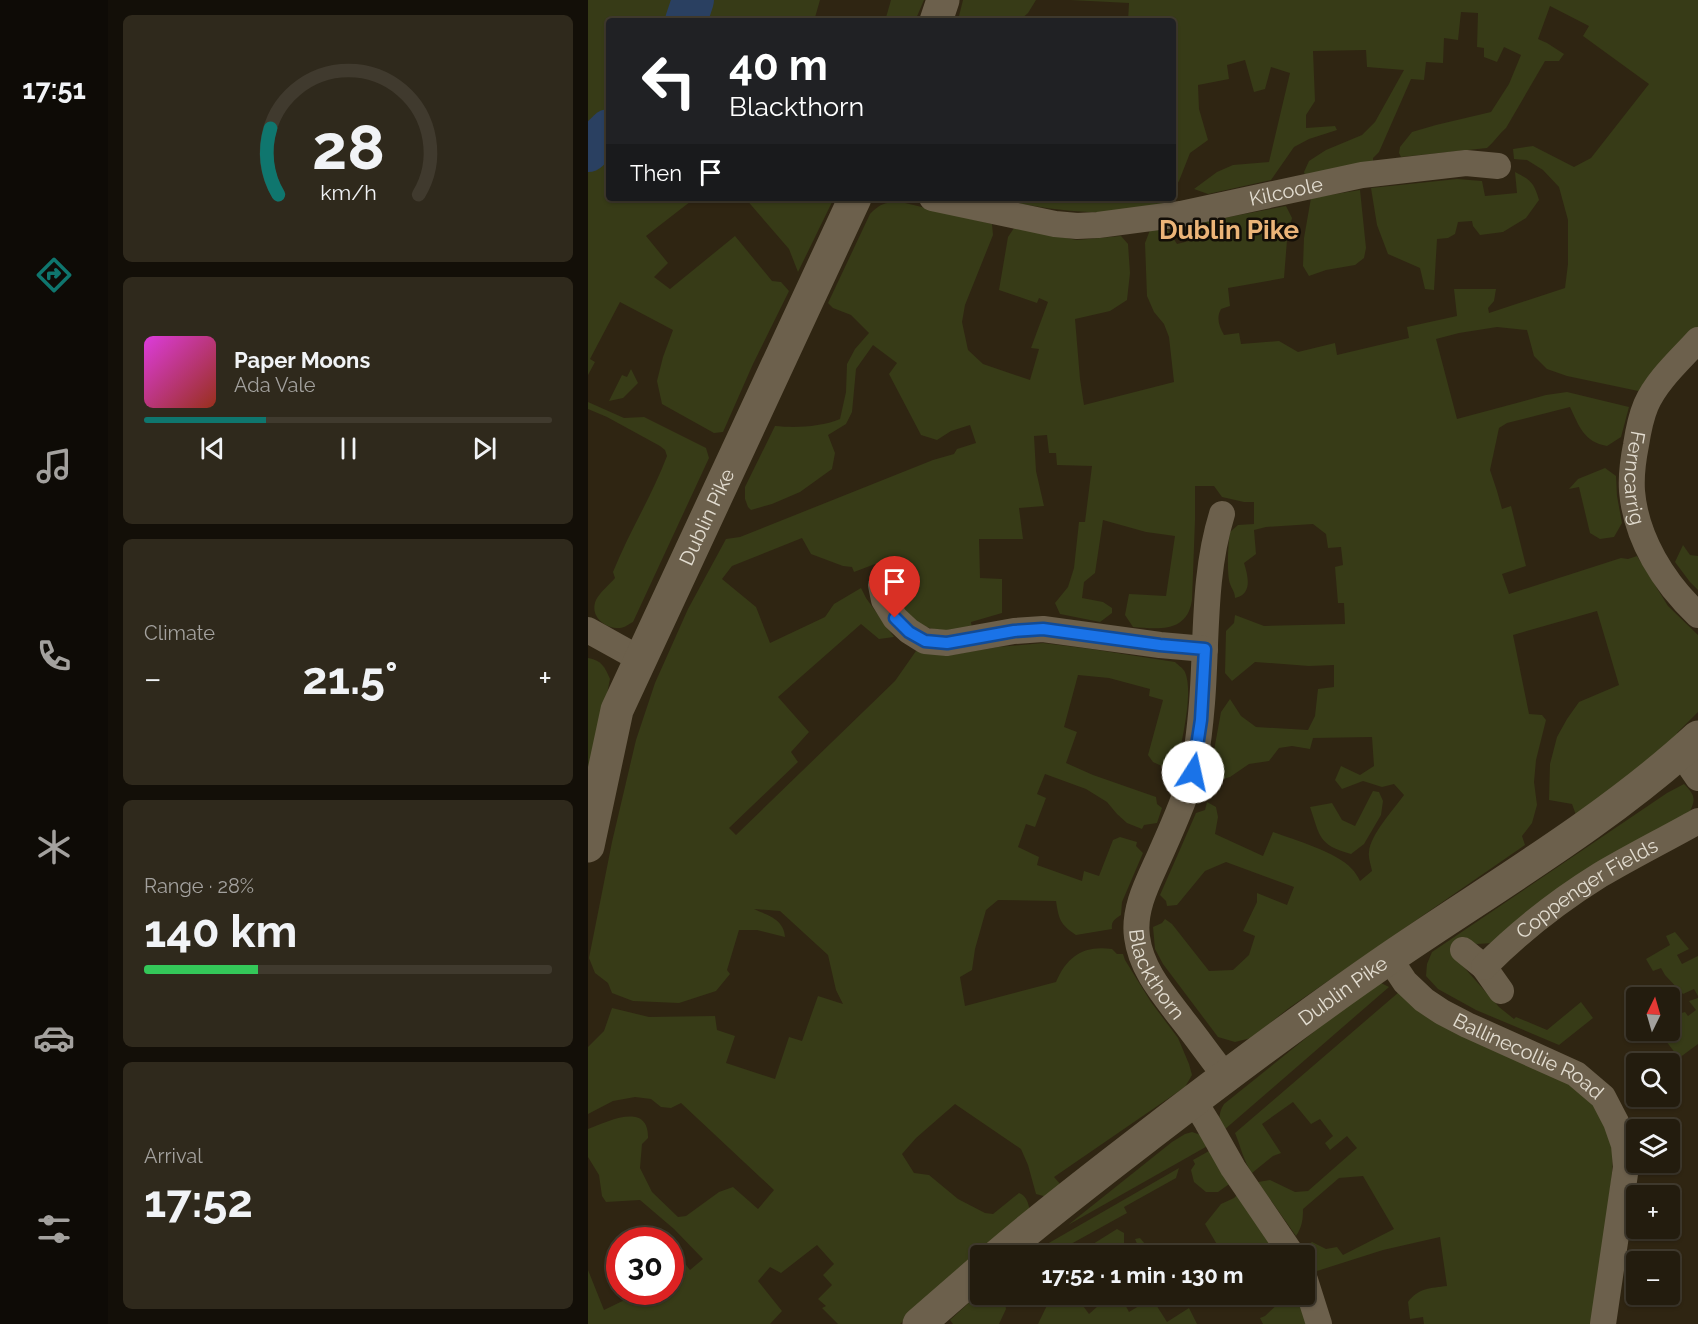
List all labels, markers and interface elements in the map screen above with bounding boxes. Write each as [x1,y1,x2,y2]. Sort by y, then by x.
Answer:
text: 40 m [729,41,828,90]
icon: left [630,42,708,120]
text: 17:51 [22,74,86,105]
text: Blackthorn [729,91,864,122]
text: 28 [312,111,384,185]
icon: arrive [694,156,727,189]
text: Then [630,160,682,186]
street label: Kilcoole [1247,172,1325,211]
text: km/h [320,181,376,206]
district label: Dublin Pike [1159,215,1300,245]
icon: directions [33,254,75,296]
text: Paper Moons [234,347,370,373]
text: Ada Vale [234,373,316,397]
street label: Ferncarrig [1620,429,1650,527]
icon: previous [196,432,229,465]
icon: pause [332,432,365,465]
icon: next [468,432,501,465]
icon: music [33,445,75,487]
street label: Dublin Pike [674,465,740,569]
pin [869,556,920,618]
icon: arrive [878,565,911,598]
text: Climate [144,621,215,645]
icon: phone [33,635,75,677]
text: 21.5° [302,652,398,705]
text: − [144,659,162,698]
text: + [538,659,552,698]
position arrow [1161,740,1225,804]
icon: climate [33,826,75,868]
street label: Coppenger Fields [1511,833,1662,944]
text: Range · 28% [144,874,254,898]
text: 140 km [144,905,297,958]
street label: Blackthorn [1124,928,1190,1024]
street label: Dublin Pike [1294,951,1392,1031]
north arrow [1626,987,1680,1041]
map controls [1626,987,1680,1305]
street label: Ballinecollie Road [1449,1008,1609,1104]
icon: car [33,1017,75,1059]
button: search [1626,1053,1680,1107]
button: layers [1626,1119,1680,1173]
text: Arrival [144,1144,203,1168]
text: 17:52 [144,1175,253,1228]
button: + [1626,1185,1680,1239]
icon: filters [33,1208,75,1250]
speed limit sign: 30 [606,1227,684,1305]
button: − [1626,1251,1680,1305]
text: 17:52 · 1 min · 130 m [1041,1262,1244,1288]

